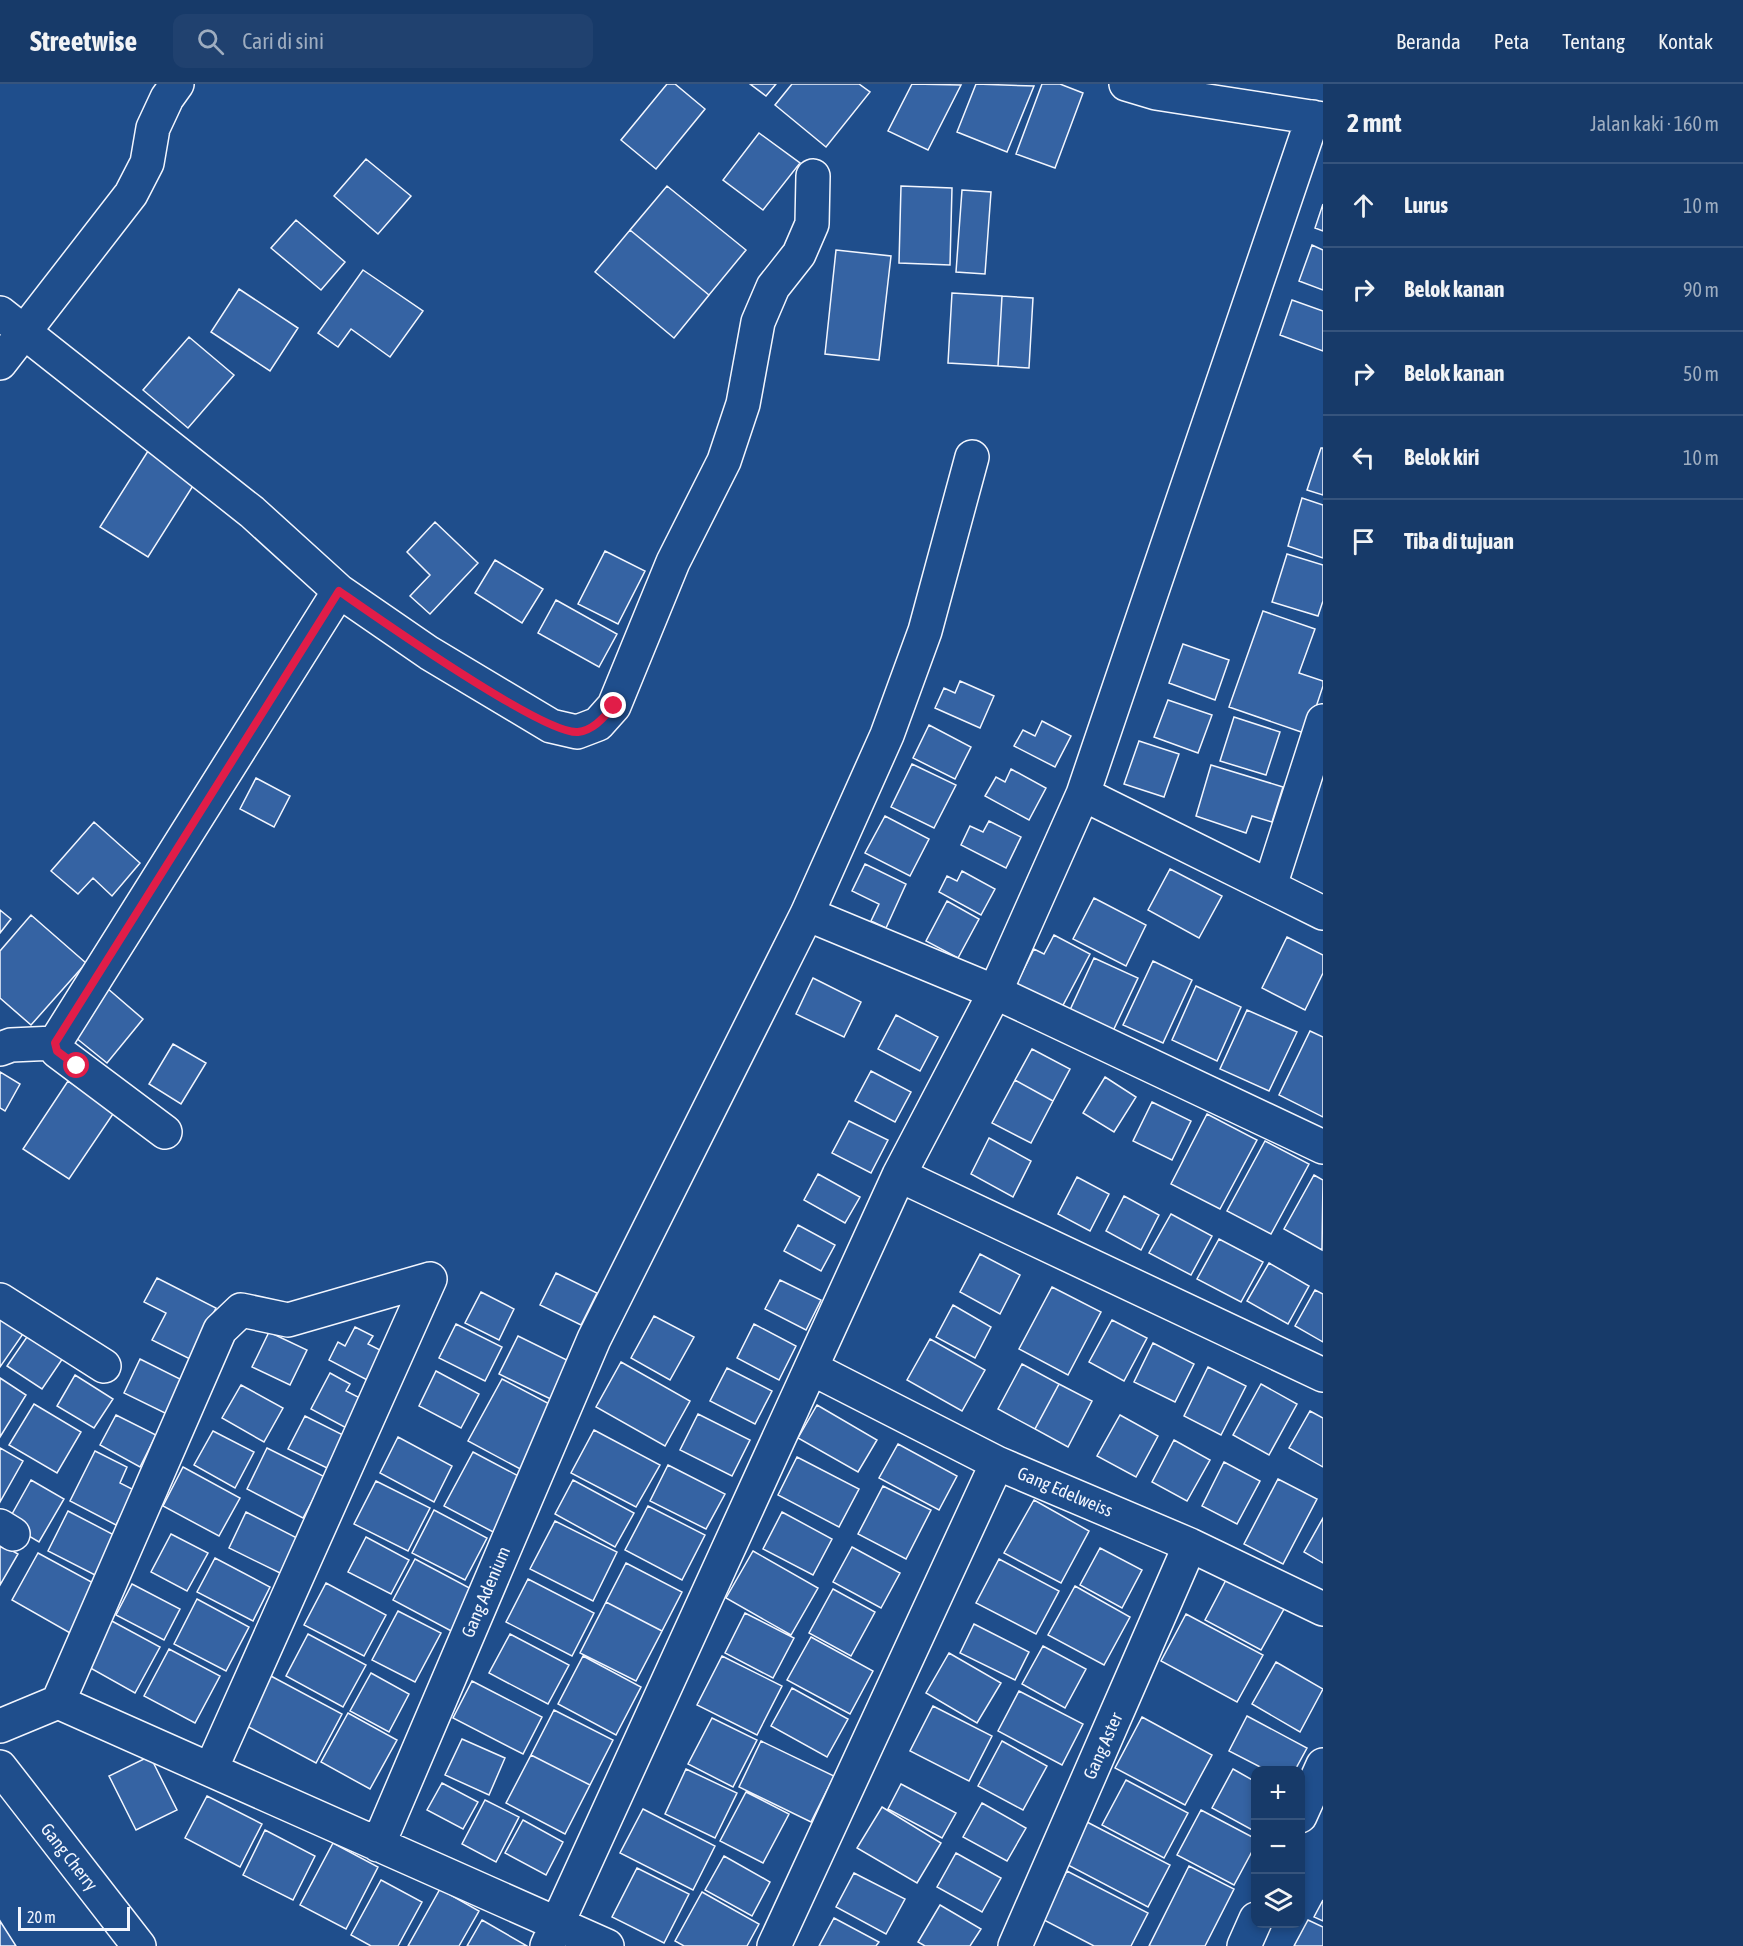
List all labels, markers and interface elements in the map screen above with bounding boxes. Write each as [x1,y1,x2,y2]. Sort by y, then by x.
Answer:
search box [173,14,593,68]
text: Streetwise [30,25,137,57]
icon: search [194,25,227,58]
text: Cari di sini [242,28,324,54]
text: Beranda [1396,29,1461,53]
text: Peta [1494,29,1529,53]
text: Tentang [1562,29,1625,53]
text: Kontak [1658,29,1713,53]
text: 2 mnt [1347,108,1402,138]
text: Jalan kaki · 160 m [1590,112,1719,135]
icon: ahead [1347,189,1380,222]
text: Lurus [1404,192,1448,218]
text: 10 m [1683,194,1719,217]
icon: right [1347,273,1380,306]
text: Belok kanan [1404,276,1505,302]
text: 90 m [1683,278,1719,301]
icon: right [1347,357,1380,390]
text: Belok kanan [1404,360,1505,386]
text: 50 m [1683,362,1719,385]
icon: left [1347,441,1380,474]
text: Belok kiri [1404,444,1479,470]
text: 10 m [1683,446,1719,469]
icon: arrive [1347,525,1380,558]
text: Tiba di tujuan [1404,528,1514,554]
route end [600,692,626,718]
route start [63,1052,89,1078]
street label: Gang Edelweiss [1014,1462,1116,1521]
street label: Gang Adenium [457,1543,514,1641]
street label: Gang Aster [1079,1709,1127,1782]
map controls [1251,1766,1305,1928]
button: + [1251,1766,1305,1820]
street label: Gang Cherry [37,1819,102,1895]
button: − [1251,1820,1305,1874]
button: layers [1251,1874,1305,1928]
scale bar [18,1904,130,1932]
text: 20 m [27,1908,56,1926]

